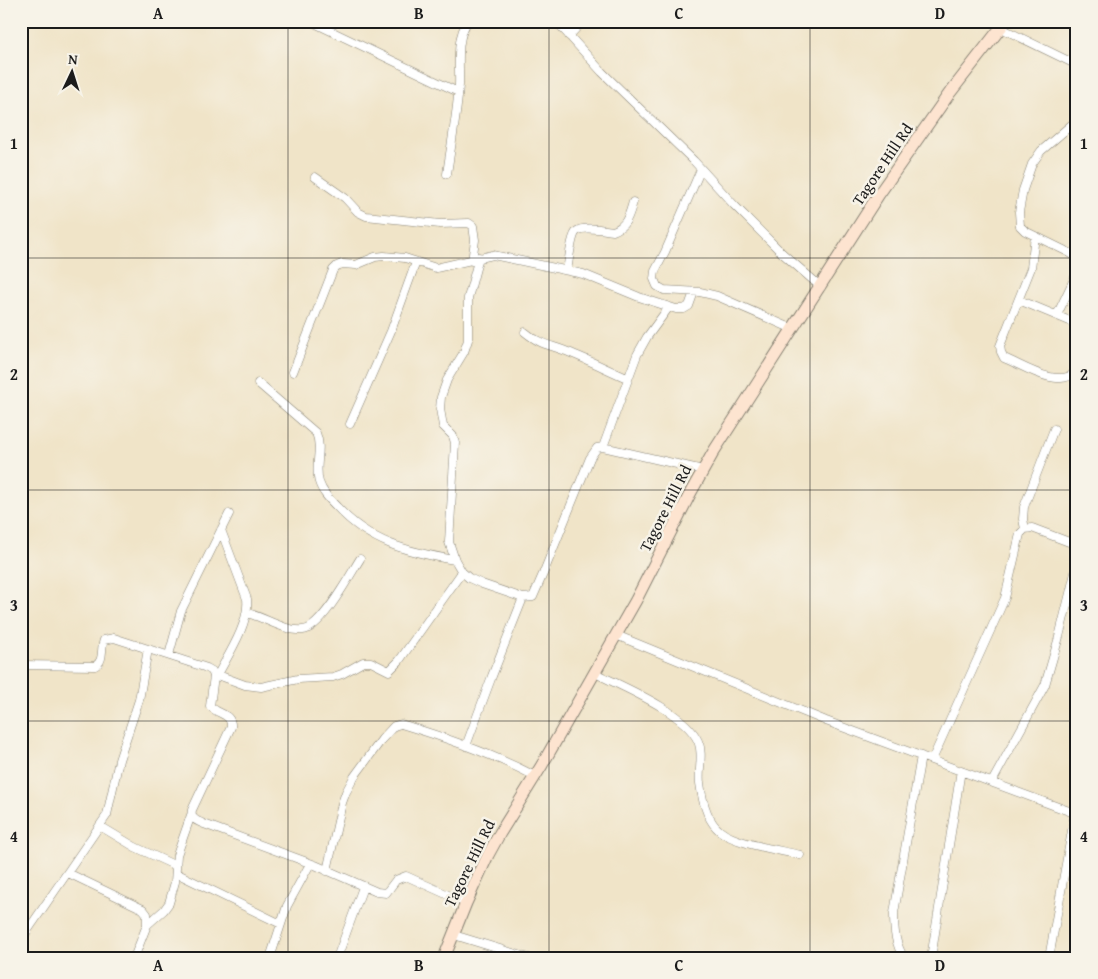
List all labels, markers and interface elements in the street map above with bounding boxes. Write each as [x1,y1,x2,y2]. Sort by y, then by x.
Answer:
text: A [153,1,164,25]
text: B [414,1,424,25]
text: C [674,1,684,25]
text: D [935,1,945,25]
north arrow [48,48,98,98]
text: N [68,49,79,69]
street label: Tagore Hill Rd [846,118,919,210]
text: 1 [10,131,18,155]
text: 1 [1080,131,1088,155]
text: 2 [10,362,18,386]
text: 2 [1080,362,1088,386]
street label: Tagore Hill Rd [633,460,697,556]
text: 3 [10,593,18,617]
text: 3 [1080,593,1088,617]
street label: Tagore Hill Rd [437,815,501,911]
text: 4 [10,824,18,848]
text: 4 [1080,824,1088,848]
text: A [153,953,164,977]
text: B [414,953,424,977]
text: C [674,953,684,977]
text: D [935,953,945,977]

